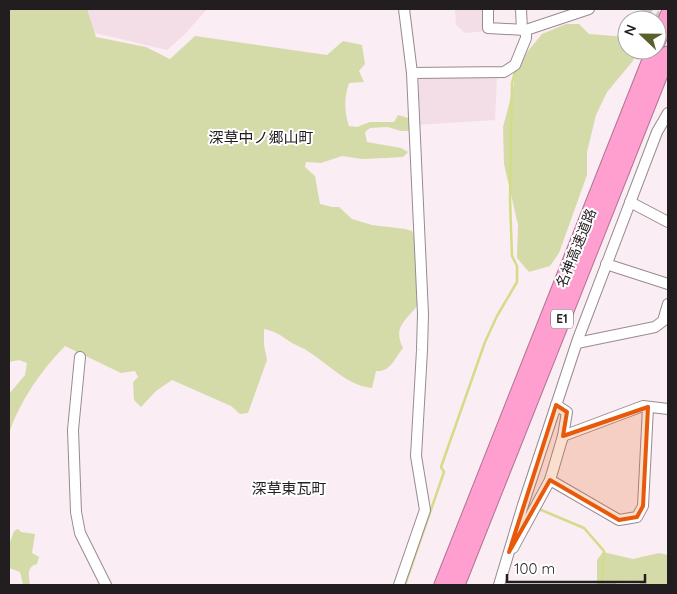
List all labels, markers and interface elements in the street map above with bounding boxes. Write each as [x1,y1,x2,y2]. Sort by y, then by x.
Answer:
north arrow [617,10,667,60]
text: N [620,22,640,38]
district label: 深草中ノ郷山町 [208,128,314,147]
street label: 名神高速道路 [552,206,600,290]
road number: E1 [551,310,573,328]
district label: 深草東瓦町 [251,479,327,498]
scale bar [507,552,644,584]
text: 100 m [514,559,555,578]

